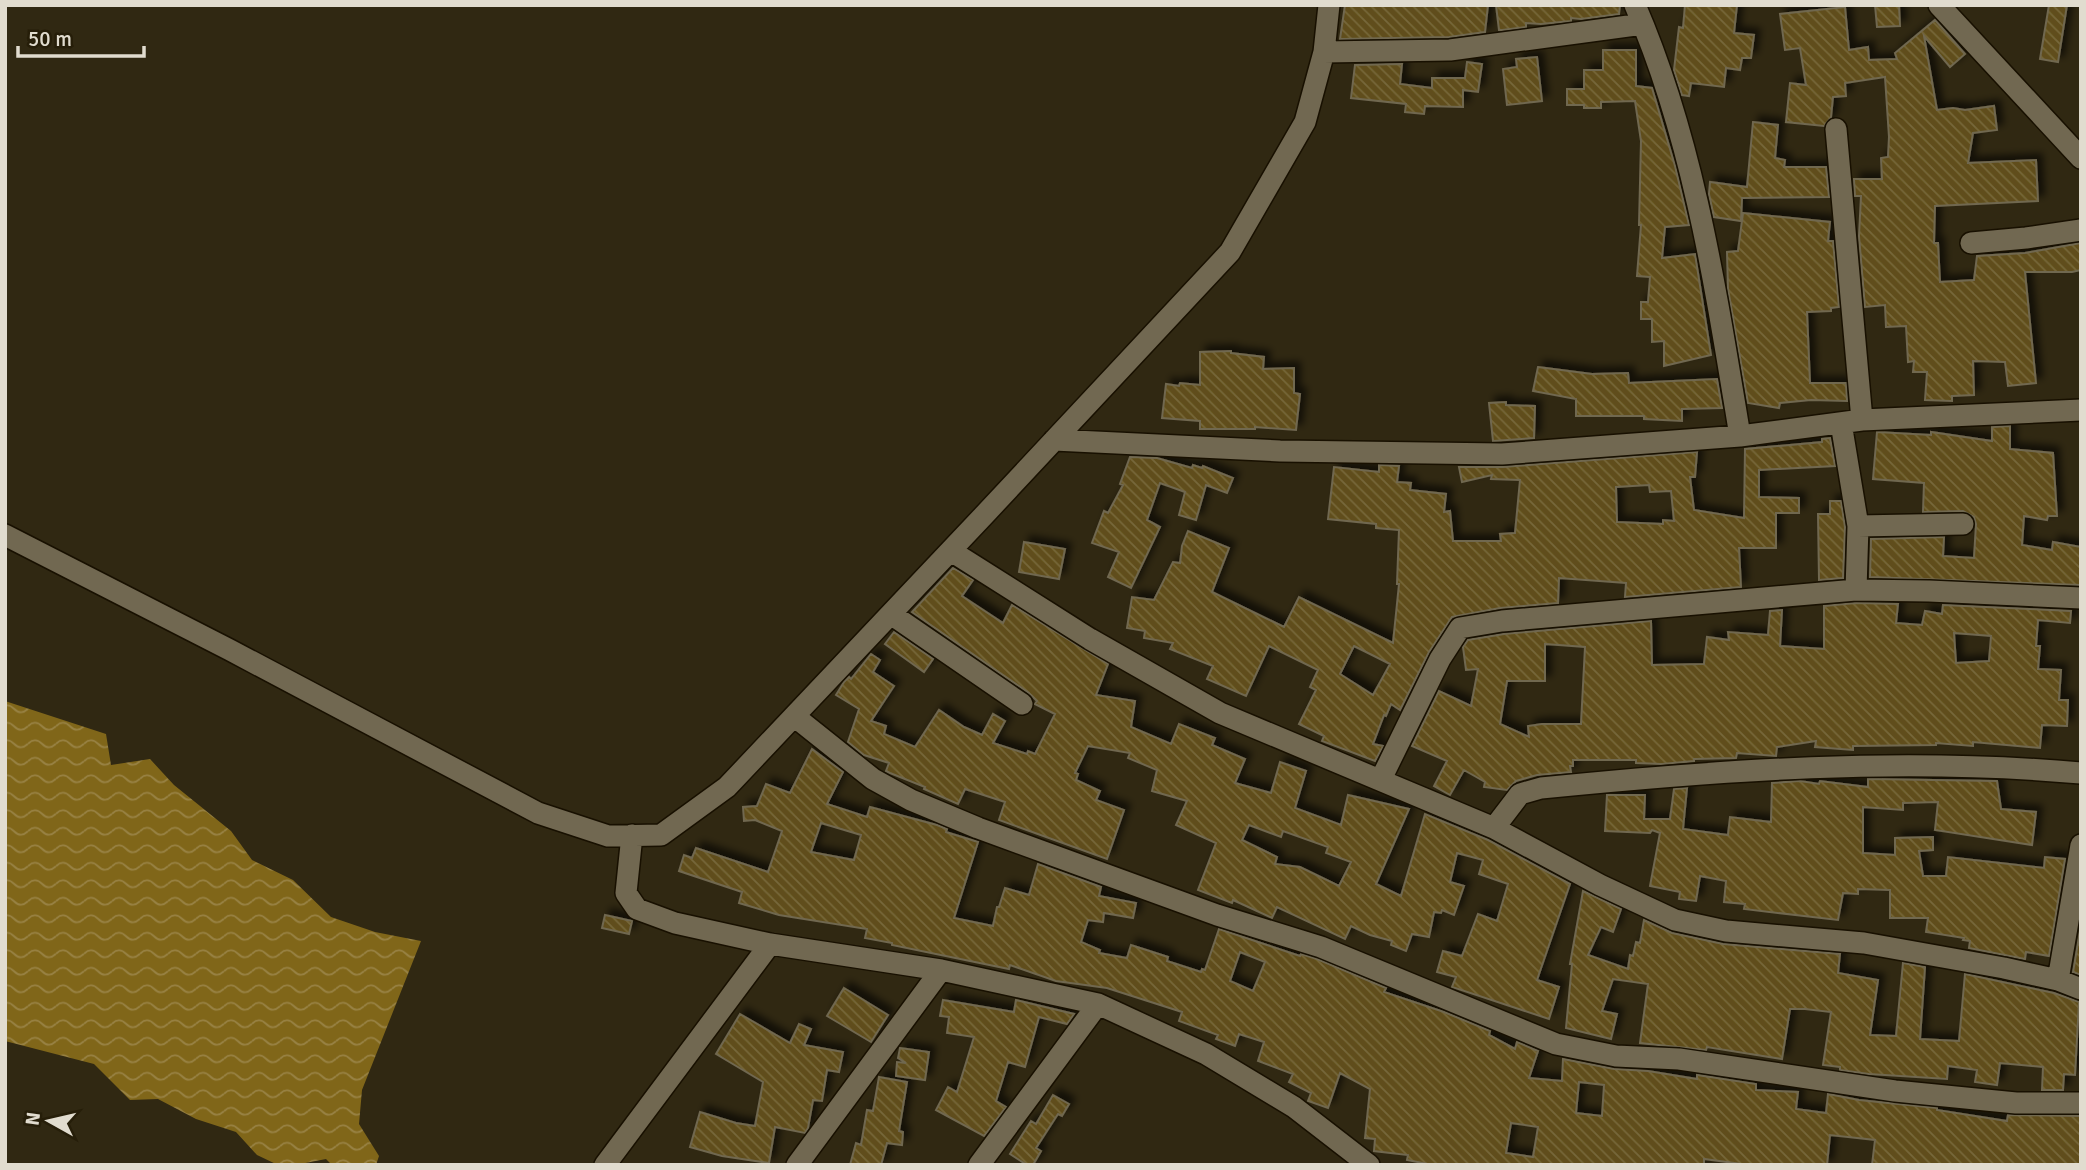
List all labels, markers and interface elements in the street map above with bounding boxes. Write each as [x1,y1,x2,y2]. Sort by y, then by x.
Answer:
scale bar [18,14,144,58]
text: 50 m [28,26,72,52]
north arrow [14,1086,84,1156]
text: N [20,1111,46,1127]

